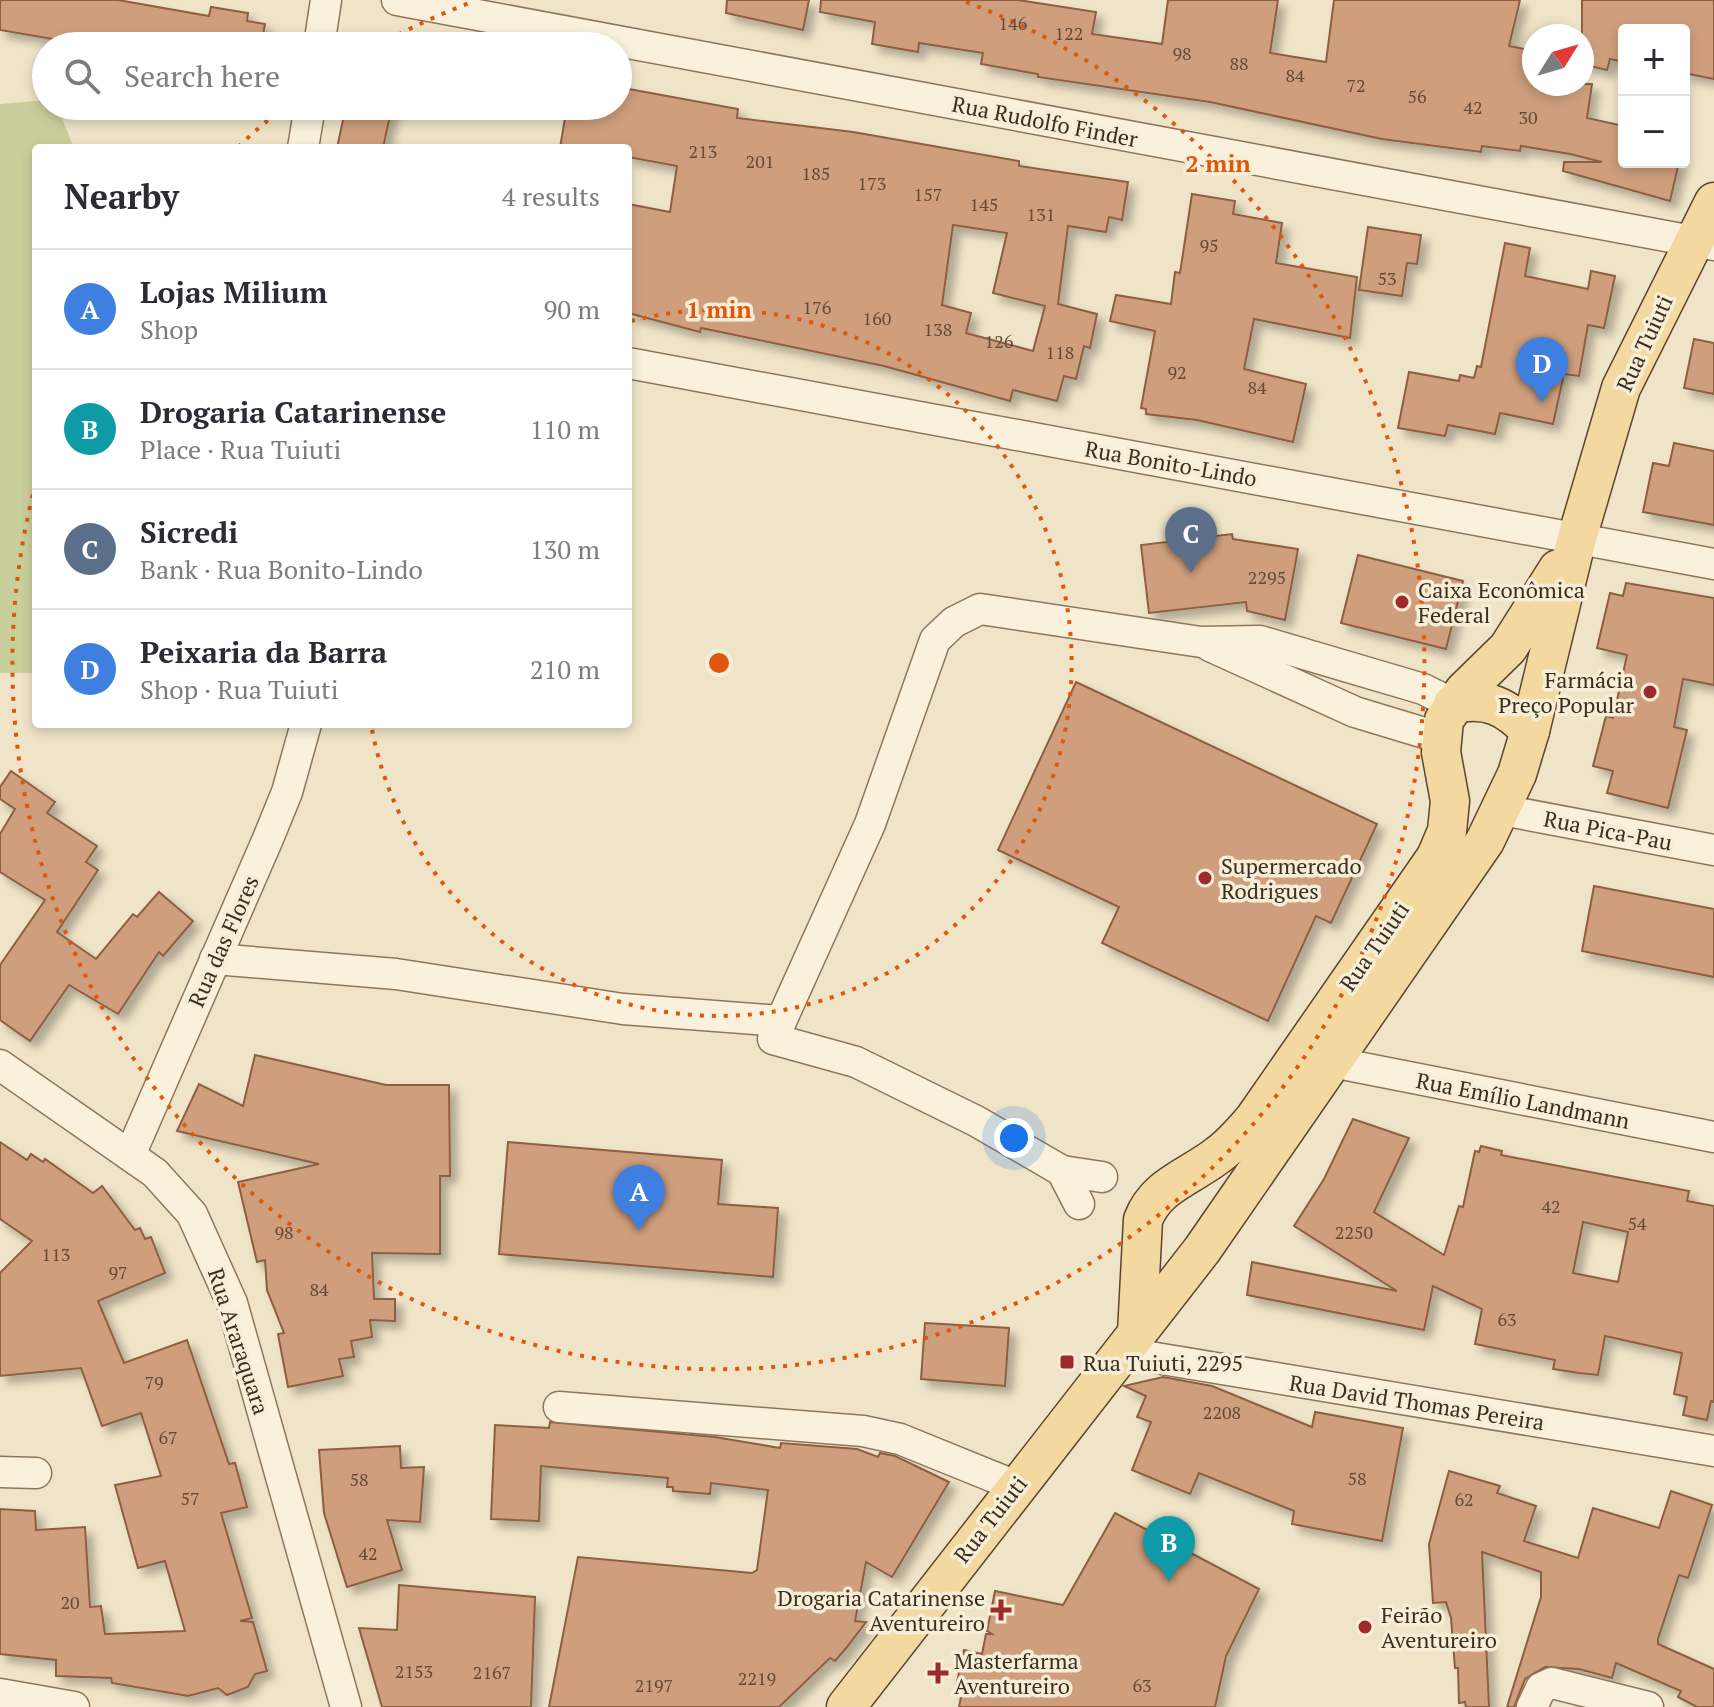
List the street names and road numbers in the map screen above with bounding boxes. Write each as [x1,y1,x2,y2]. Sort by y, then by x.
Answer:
street label: Rua Rudolfo Finder [950,89,1141,153]
street label: Rua Tuiuti [1609,290,1679,396]
street label: Rua Bonito-Lindo [1083,434,1259,492]
street label: Rua Pica-Pau [1541,803,1675,857]
street label: Rua das Flores [181,871,265,1011]
street label: Rua Tuiuti [1333,896,1415,996]
street label: Rua Emílio Landmann [1414,1065,1632,1135]
street label: Rua Araraquara [202,1264,276,1418]
street label: Rua David Thomas Pereira [1287,1367,1547,1437]
street label: Rua Tuiuti [947,1470,1033,1568]

